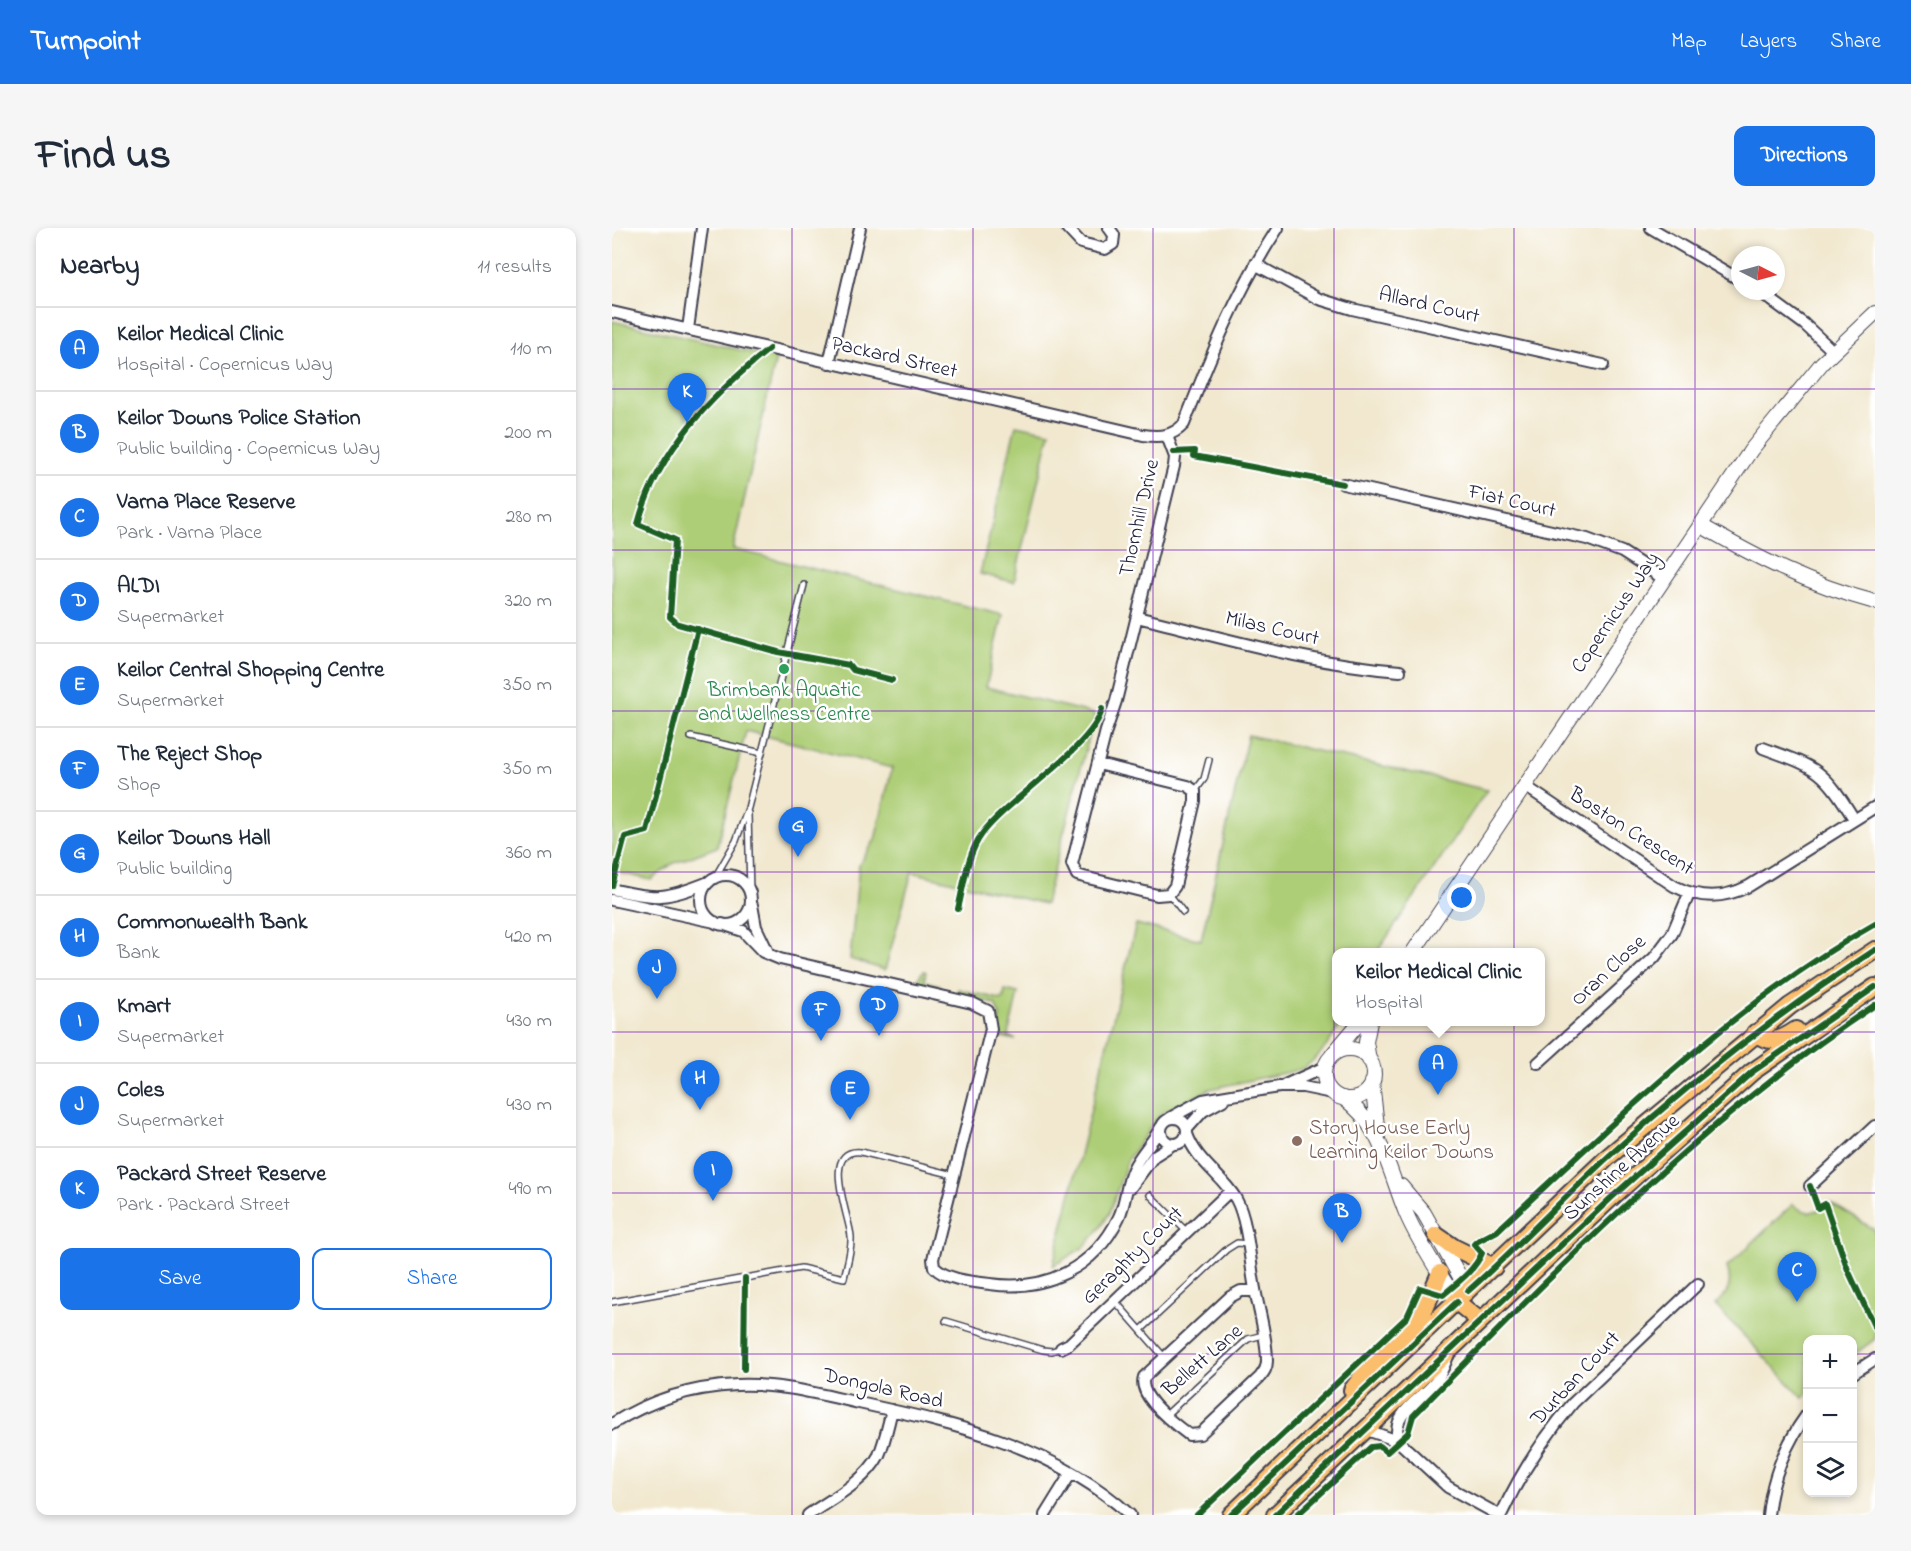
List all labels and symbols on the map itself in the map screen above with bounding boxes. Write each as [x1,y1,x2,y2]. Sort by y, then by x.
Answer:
north arrow [1731,246,1785,300]
street label: Allard Court [1376,280,1482,332]
street label: Packard Street [828,329,960,387]
pin: K [668,374,706,423]
street label: Thornhill Drive [1112,456,1168,580]
street label: Fiat Court [1464,477,1559,527]
street label: Copernicus Way [1564,546,1669,681]
street label: Milas Court [1222,604,1322,654]
marker: Brimbank Aquatic and Wellness Centre [777,662,791,676]
place label: Brimbank Aquatic and Wellness Centre [698,676,871,730]
street label: Boston Crescent [1562,780,1699,884]
pin: G [778,808,818,857]
your location [1447,883,1476,912]
street label: Oran Close [1565,928,1654,1014]
pin: J [638,950,676,999]
pin: D [860,986,898,1036]
pin: F [802,992,840,1041]
pin: A [1418,1046,1458,1095]
pin: H [680,1060,719,1110]
pin: E [830,1070,870,1120]
street label: Sunshine Avenue [1557,1107,1687,1229]
place label: Story House Early Learning Keilor Downs [1309,1114,1494,1170]
marker: Story House Early Learning Keilor Downs [1290,1134,1304,1148]
pin: I [694,1152,732,1201]
pin: B [1322,1194,1362,1243]
street label: Geraghty Court [1075,1200,1192,1314]
pin: C [1778,1252,1816,1302]
street label: Bellett Lane [1155,1317,1250,1405]
street label: Durban Court [1523,1325,1628,1434]
street label: Dongola Road [819,1360,946,1419]

